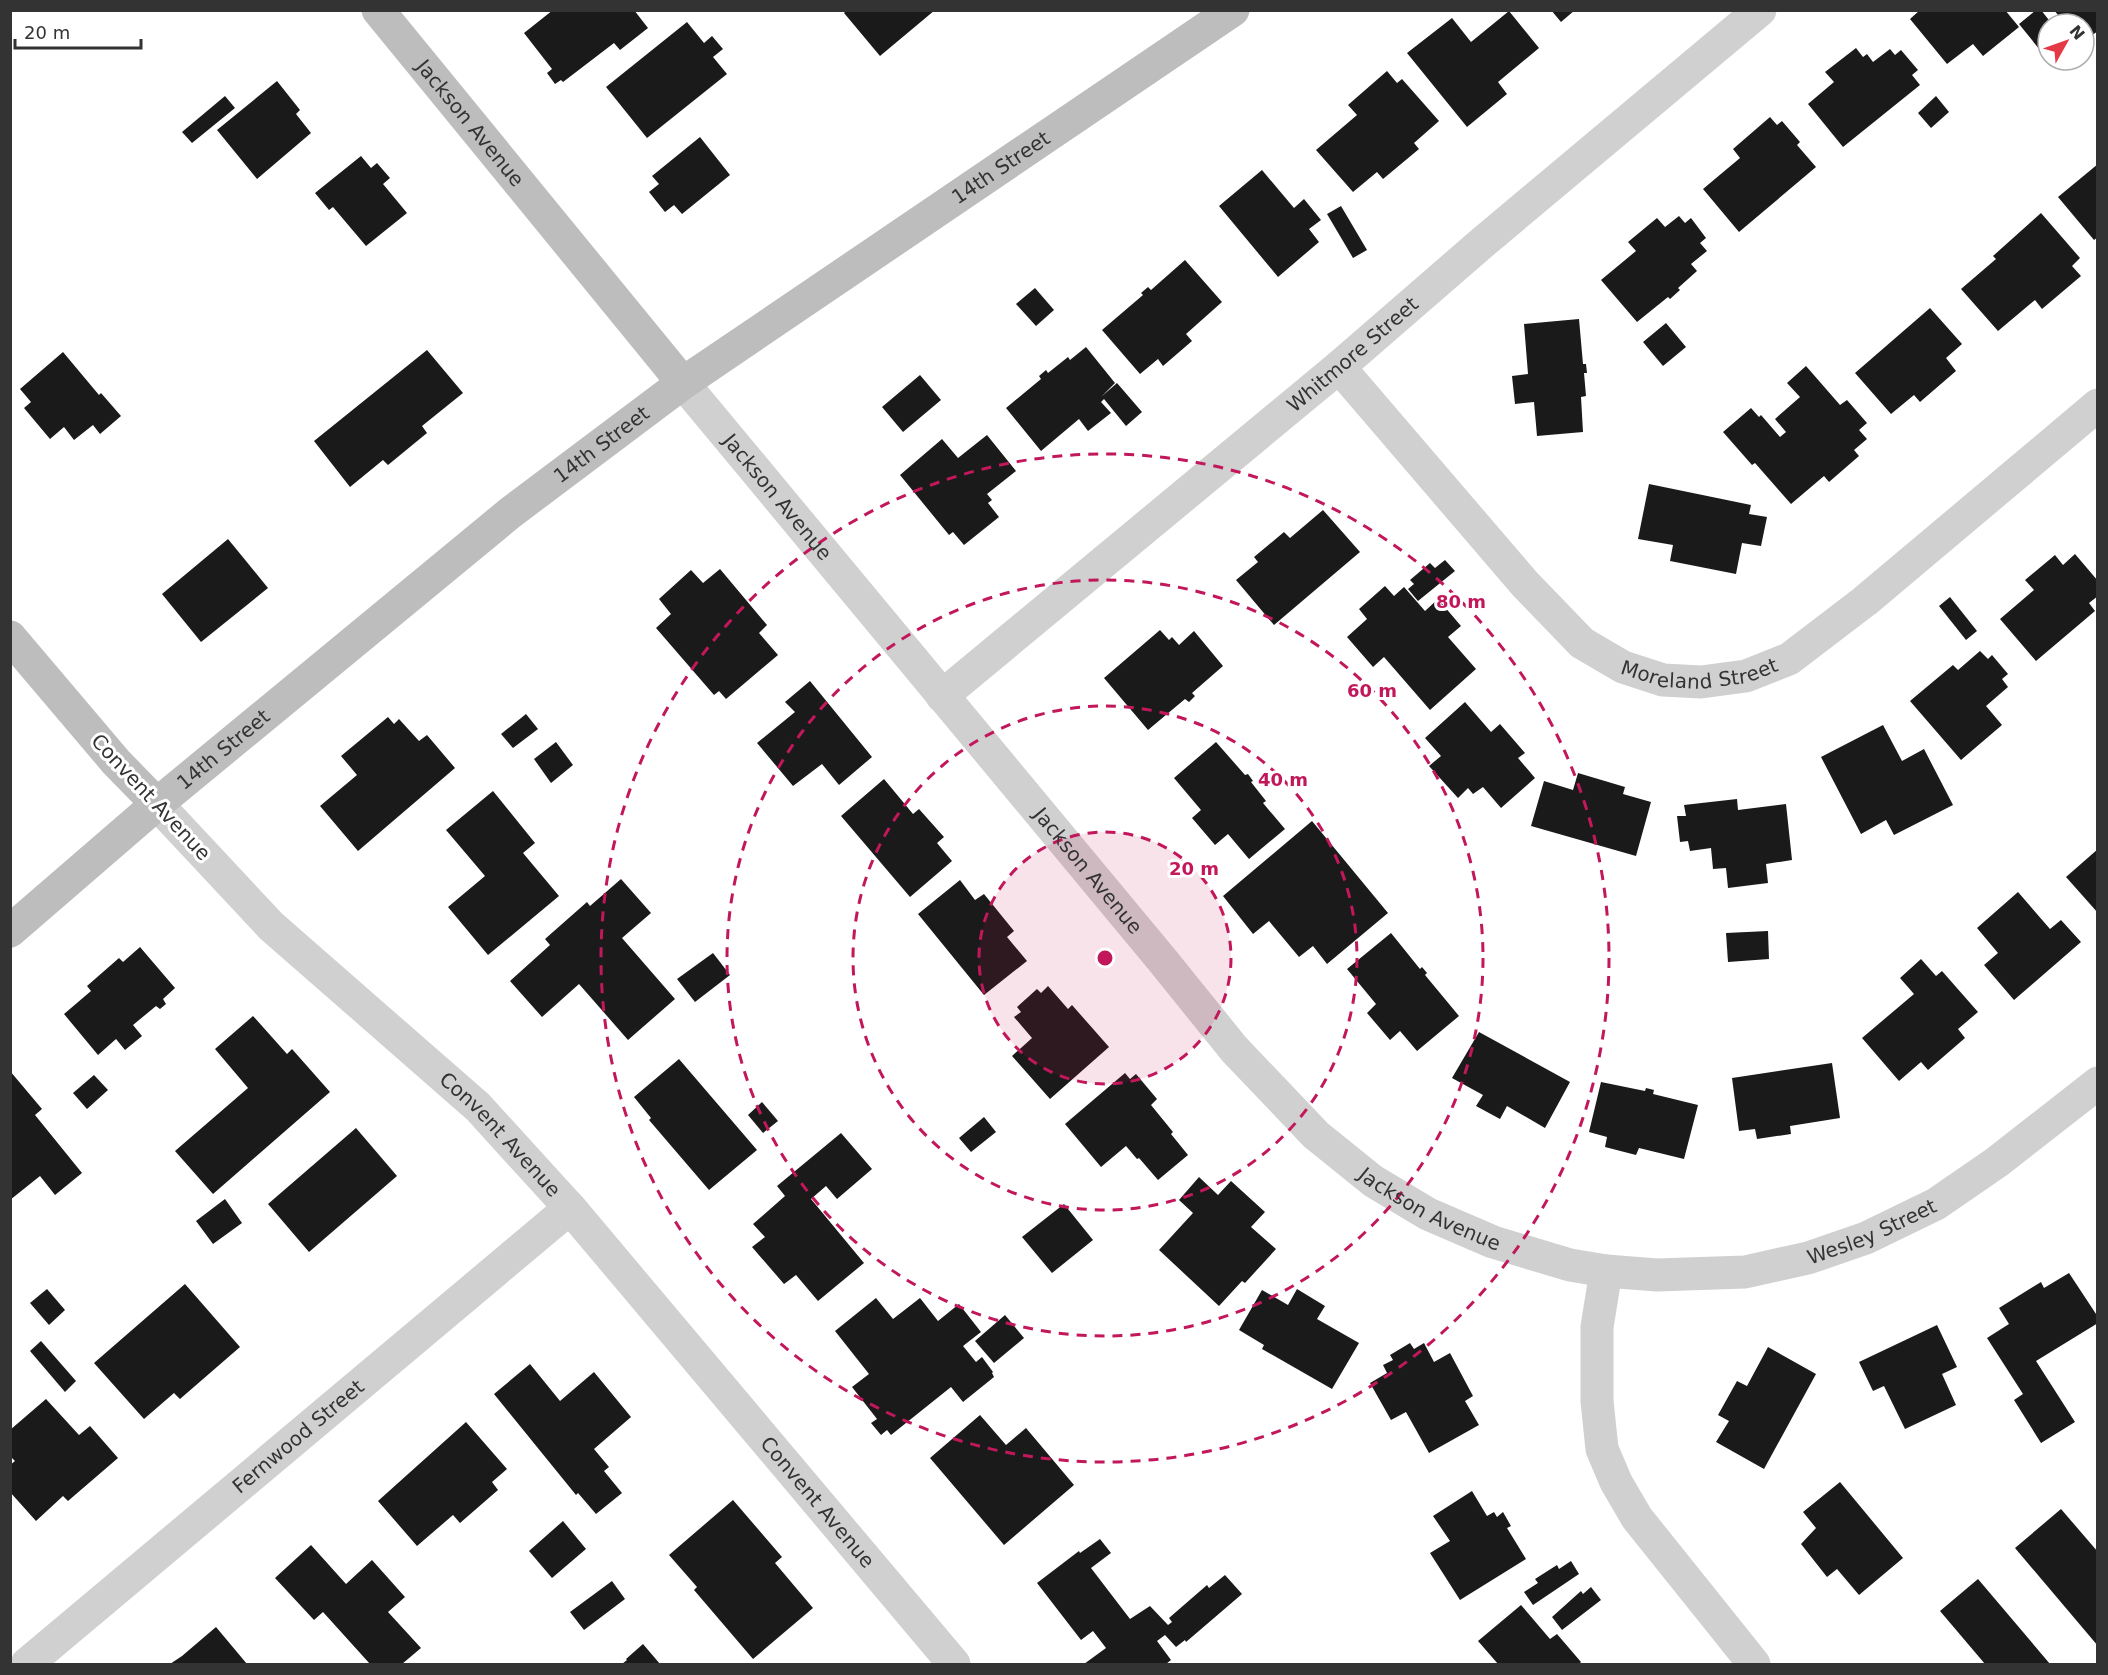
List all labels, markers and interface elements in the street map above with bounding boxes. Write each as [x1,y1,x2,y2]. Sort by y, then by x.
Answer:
scale bar [15,12,141,50]
north arrow [2036,12,2096,72]
text: N [2066,21,2089,44]
text: 20 m [24,22,70,43]
street label: Jackson Avenue [410,53,529,191]
street label: 14th Street [947,126,1054,209]
street label: Whitmore Street [1282,292,1423,417]
street label: 14th Street [549,401,654,488]
street label: Jackson Avenue [717,427,837,565]
text: 80 m [1436,591,1486,612]
street label: Moreland Street [1618,653,1781,694]
text: 60 m [1347,680,1397,701]
street label: 14th Street [172,704,275,795]
street label: Convent Avenue [86,729,216,865]
text: 40 m [1258,769,1308,790]
street label: Jackson Avenue [1027,801,1147,939]
text: 20 m [1169,858,1219,879]
centre of rings [1095,948,1115,968]
street label: Convent Avenue [435,1067,566,1202]
street label: Jackson Avenue [1352,1161,1503,1256]
street label: Wesley Street [1804,1194,1940,1269]
street label: Fernwood Street [228,1374,369,1498]
street label: Convent Avenue [756,1431,880,1573]

